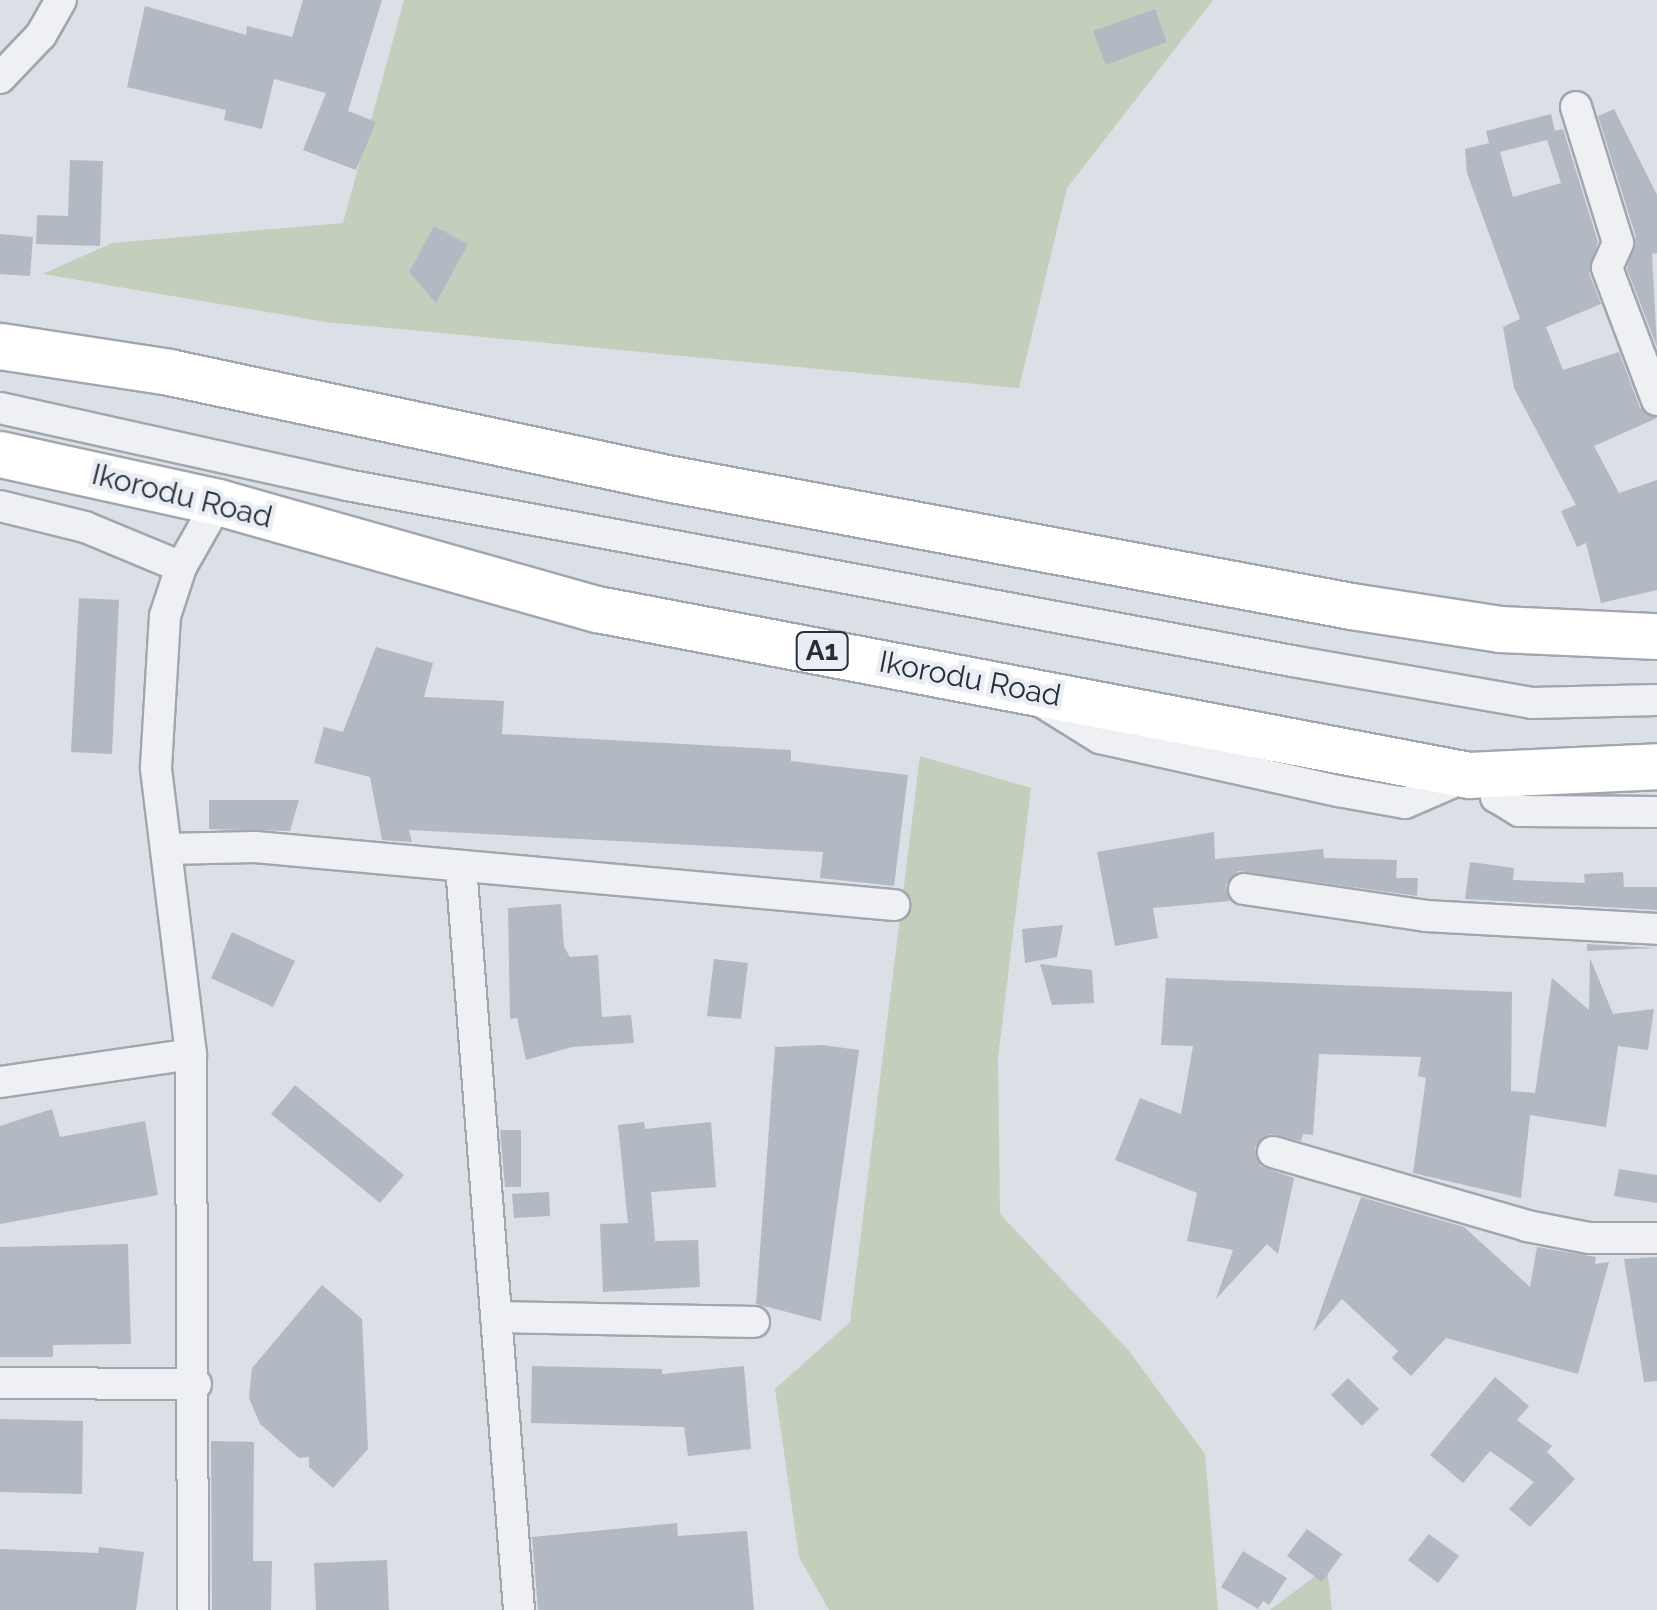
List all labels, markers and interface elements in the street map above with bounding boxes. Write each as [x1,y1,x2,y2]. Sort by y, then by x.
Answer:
street label: Ikorodu Road [88,456,276,536]
road number: A1 [794,628,850,674]
street label: Ikorodu Road [876,644,1064,714]

